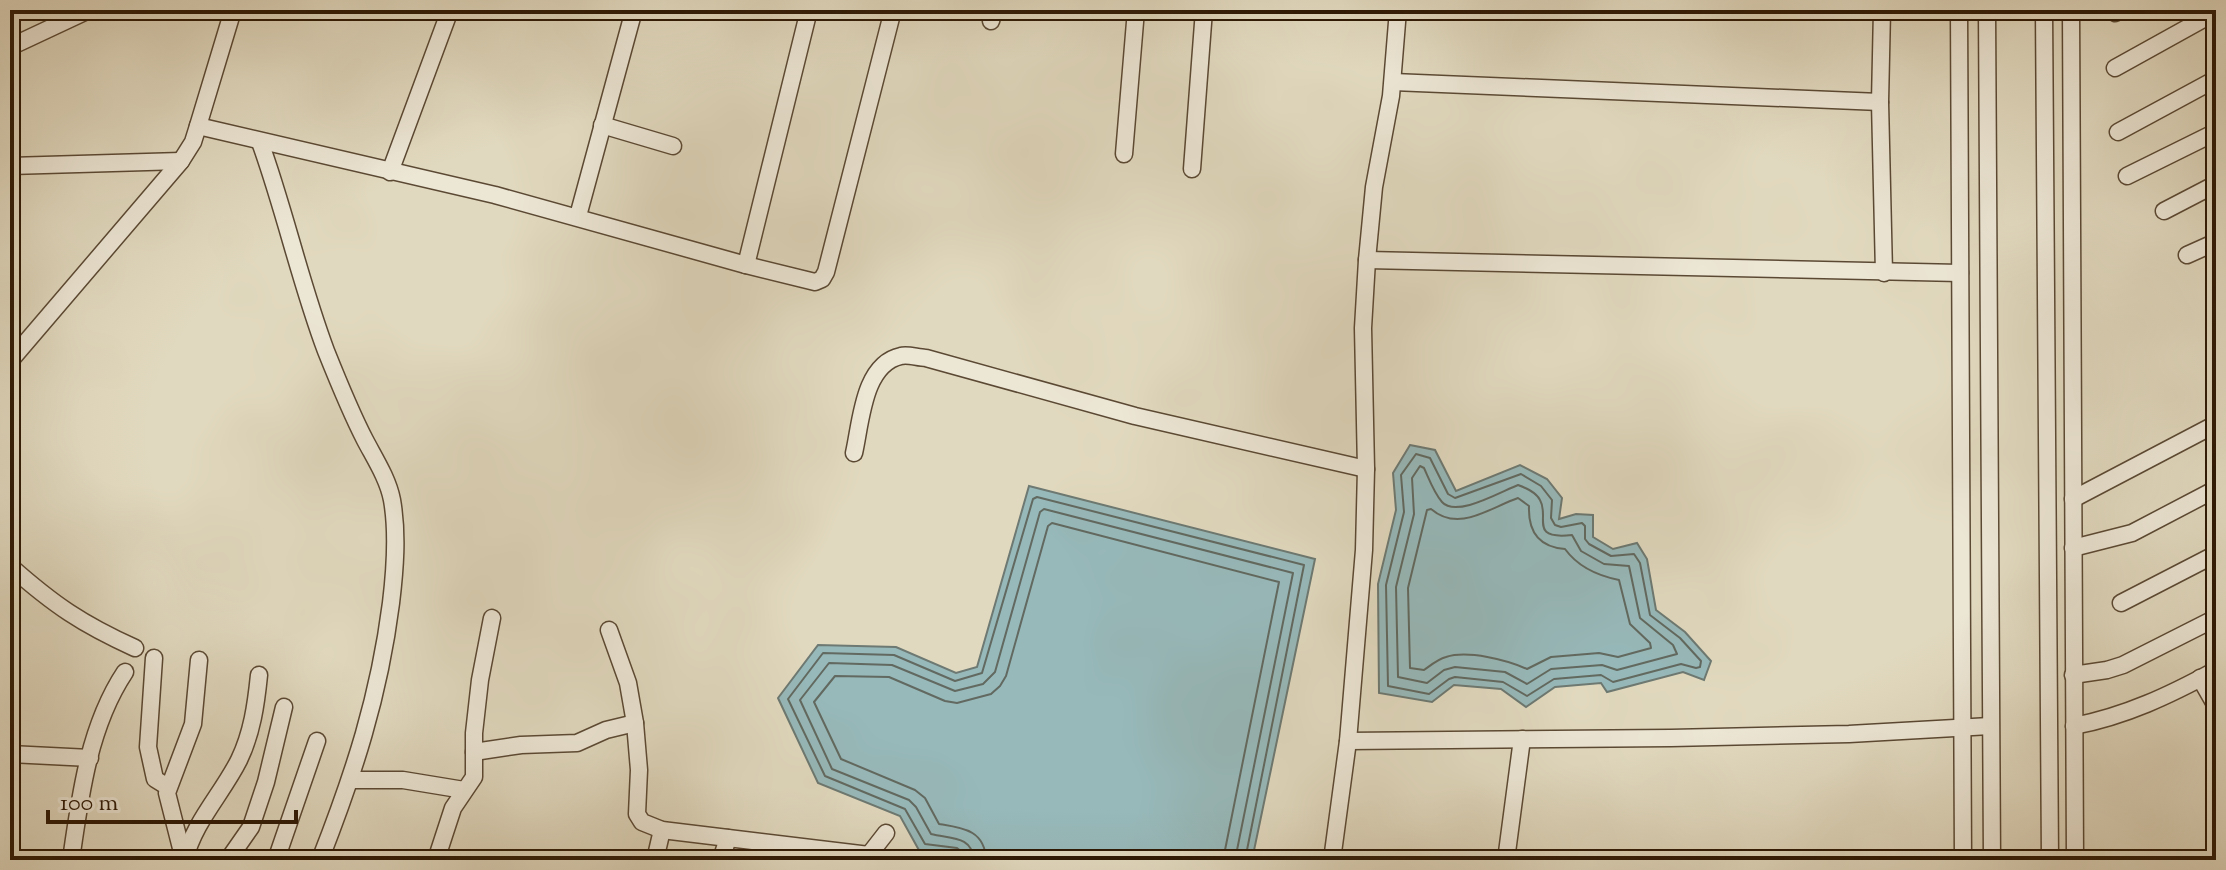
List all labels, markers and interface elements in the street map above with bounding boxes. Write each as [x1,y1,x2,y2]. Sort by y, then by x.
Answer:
scale bar [48,774,296,824]
text: 100 m [60,787,118,821]

